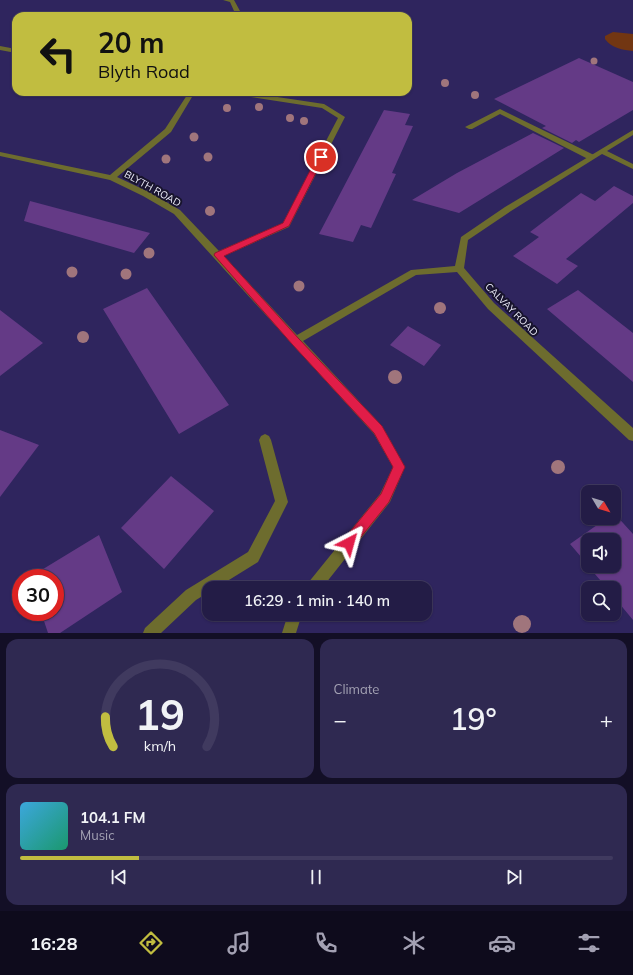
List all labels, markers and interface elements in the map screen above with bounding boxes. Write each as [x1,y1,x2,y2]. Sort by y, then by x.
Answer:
text: 20 m [98,25,164,60]
icon: left [32,28,84,80]
text: Blyth Road [98,60,190,83]
pin [304,140,338,174]
icon: arrive [310,146,332,168]
street label: BLYTH ROAD [122,167,183,209]
street label: CALVAY ROAD [482,280,541,339]
north arrow [581,485,621,525]
map controls [581,485,621,621]
position arrow [328,522,370,564]
button: sound [581,533,621,573]
speed limit sign: 30 [12,569,64,621]
button: search [581,581,621,621]
text: 16:29 · 1 min · 140 m [244,591,390,610]
text: Climate [334,681,379,697]
text: 19 [135,687,185,739]
text: 19° [450,700,497,738]
text: − [334,706,347,734]
text: + [600,706,613,734]
text: km/h [144,736,176,754]
text: 104.1 FM [80,808,145,827]
text: Music [80,827,115,843]
icon: previous [108,866,130,888]
icon: pause [305,866,327,888]
icon: next [503,866,525,888]
icon: directions [137,929,165,957]
icon: music [225,929,253,957]
icon: phone [312,929,340,957]
icon: climate [400,929,428,957]
icon: car [488,929,516,957]
icon: filters [575,929,603,957]
text: 16:28 [30,932,77,955]

